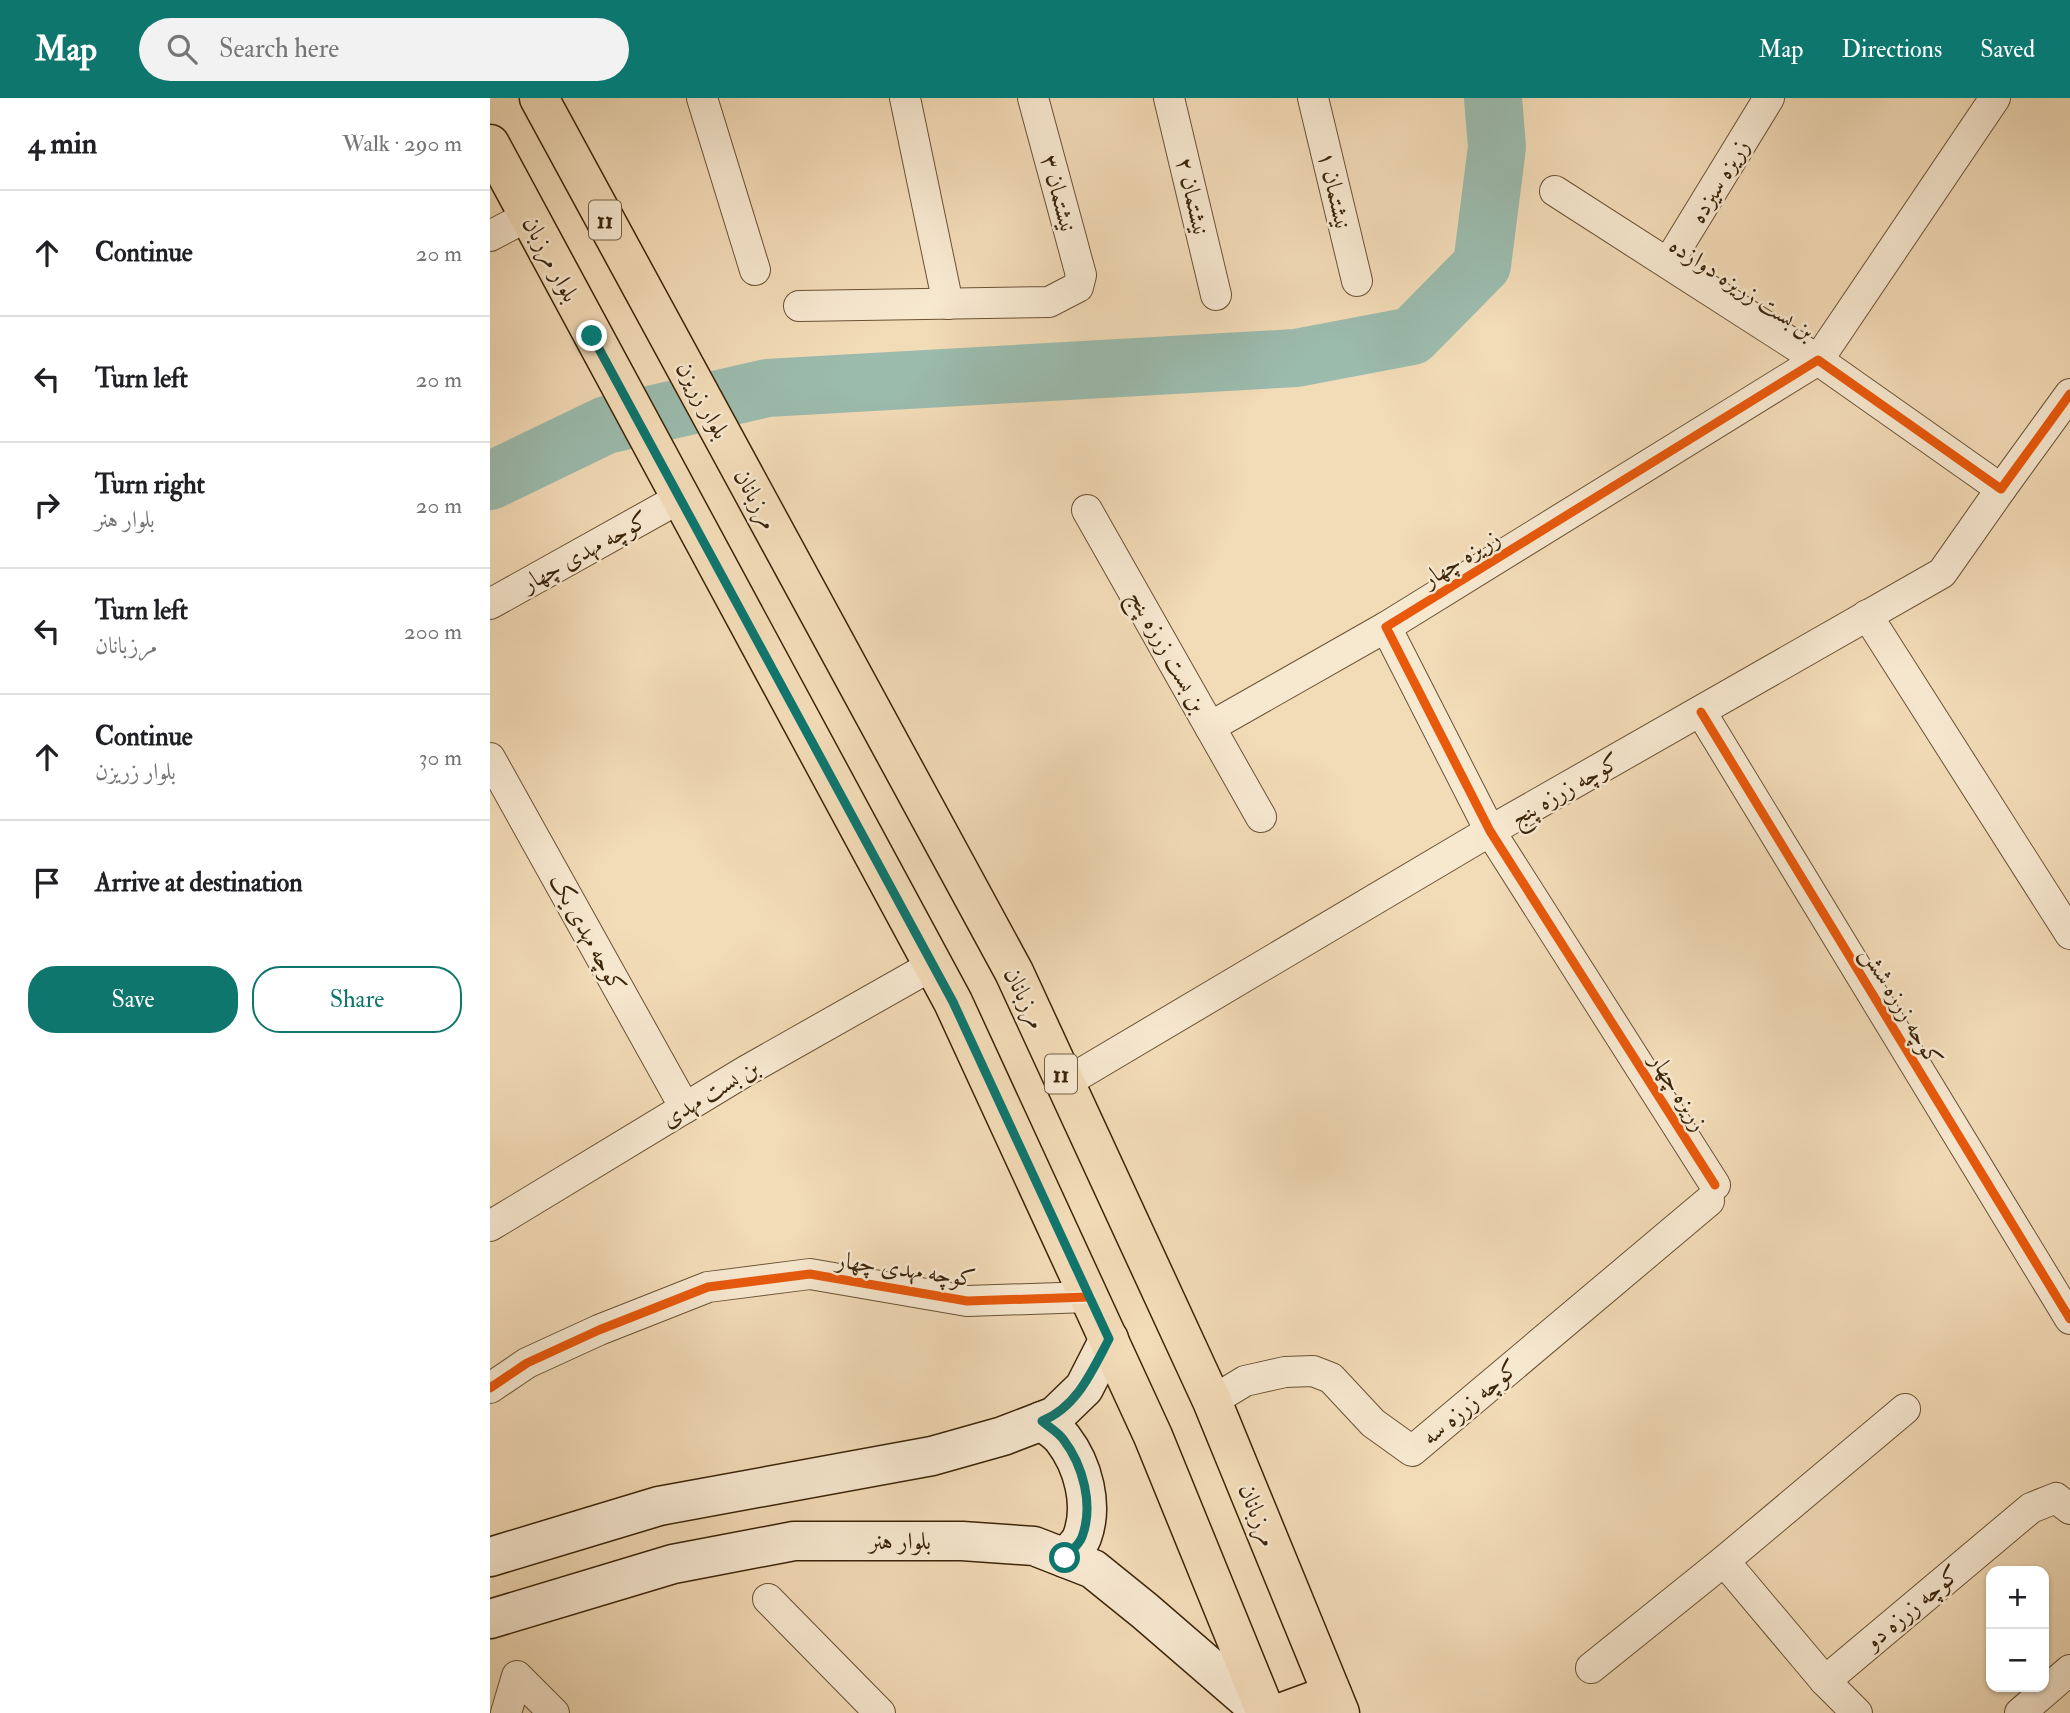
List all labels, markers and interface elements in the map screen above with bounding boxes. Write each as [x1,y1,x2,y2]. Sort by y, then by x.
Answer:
search box [139,18,629,81]
text: Map [35,29,97,70]
icon: search [163,30,201,68]
text: Search here [219,33,339,65]
text: Map [1758,34,1803,65]
text: Directions [1841,34,1942,65]
text: Saved [1980,34,2035,65]
text: 4 min [28,125,97,162]
text: Walk · 290 m [342,129,462,158]
street label: زریزه سیزده [1682,133,1757,229]
street label: نيشتمان ۱ [1311,148,1358,232]
street label: نيشتمان ۳ [1033,151,1084,235]
street label: نيشتمان ۲ [1169,154,1216,238]
road number: 11 [589,200,621,239]
street label: بلوار مرزبان [514,211,586,308]
street label: بن بست زریزه دوازده [1663,230,1821,347]
icon: ahead [28,234,66,272]
text: Continue [95,237,193,269]
text: 20 m [416,239,462,268]
route end [576,320,607,351]
street label: بلوار زریزن [669,356,737,445]
icon: left [28,360,66,398]
text: Turn left [95,363,188,395]
text: 20 m [416,365,462,394]
street label: مرزبانان [725,463,785,536]
text: Turn right [95,469,205,501]
icon: right [28,486,66,524]
text: 20 m [416,491,462,520]
street label: کوچه مهدی چهار [515,504,655,601]
text: بلوار هنر [95,505,155,534]
street label: زریزه چهار [1415,522,1506,596]
street label: بن بست زرزه پنج [1117,585,1214,721]
text: Turn left [95,595,188,627]
icon: left [28,612,66,650]
text: 200 m [404,617,462,646]
text: مرزبانان [95,631,157,660]
text: Continue [95,721,193,753]
icon: ahead [28,738,66,776]
text: 30 m [419,743,462,772]
street label: کوچه زرزه پنج [1505,746,1628,838]
text: بلوار زریزن [95,757,176,786]
icon: arrive [28,864,66,902]
text: Arrive at destination [95,867,303,899]
street label: کوچه مهدی یک [541,868,633,999]
street label: کوچه زرزه شش [1853,940,1950,1073]
street label: مرزبانان [995,962,1053,1035]
button: Save [28,966,238,1033]
button: Share [252,966,462,1033]
street label: زریزه چهار [1641,1046,1715,1137]
street label: بن بست مهدی [656,1052,765,1135]
road number: 11 [1045,1054,1077,1093]
street label: کوچه مهدی چهار [832,1244,978,1296]
street label: کوچه زرزه سه [1415,1353,1526,1453]
street label: مرزبانان [1230,1479,1284,1552]
street label: بلوار هنر [866,1526,931,1557]
route start [1049,1542,1080,1573]
street label: کوچه زرزه دو [1856,1558,1967,1659]
map controls [1986,1566,2049,1692]
button: + [1986,1566,2049,1629]
button: − [1986,1629,2049,1692]

